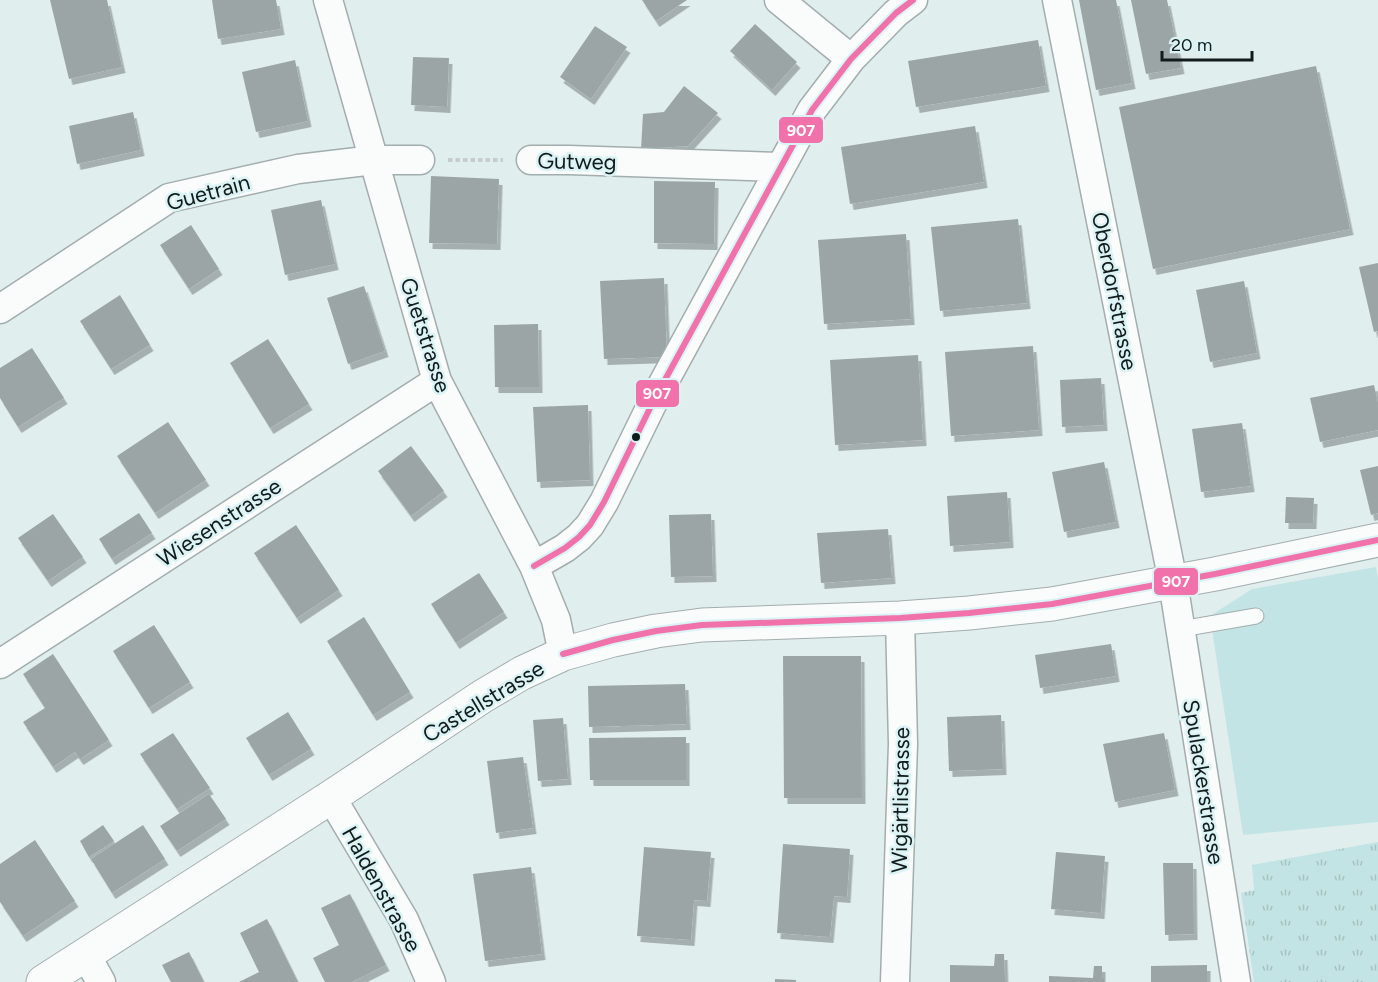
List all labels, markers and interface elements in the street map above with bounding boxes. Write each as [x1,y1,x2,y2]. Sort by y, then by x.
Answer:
scale bar [1162,24,1252,62]
text: 20 m [1171,34,1212,56]
line badge: 907 [778,116,824,144]
text: 907 [787,121,815,140]
street label: Gutweg [537,147,617,176]
street label: Guetrain [163,168,253,217]
street label: Oberdorfstrasse [1086,210,1143,372]
street label: Guetstrasse [394,274,457,396]
line badge: 907 [635,379,680,408]
text: 907 [643,384,671,403]
unlabelled marker [630,431,642,443]
street label: Wiesenstrasse [152,472,286,573]
line badge: 907 [1153,567,1199,596]
text: 907 [1162,572,1190,591]
street label: Castellstrasse [418,655,549,748]
street label: Spulackerstrasse [1177,698,1230,866]
street label: Wigärtlistrasse [886,727,915,873]
street label: Haldenstrasse [336,822,427,957]

